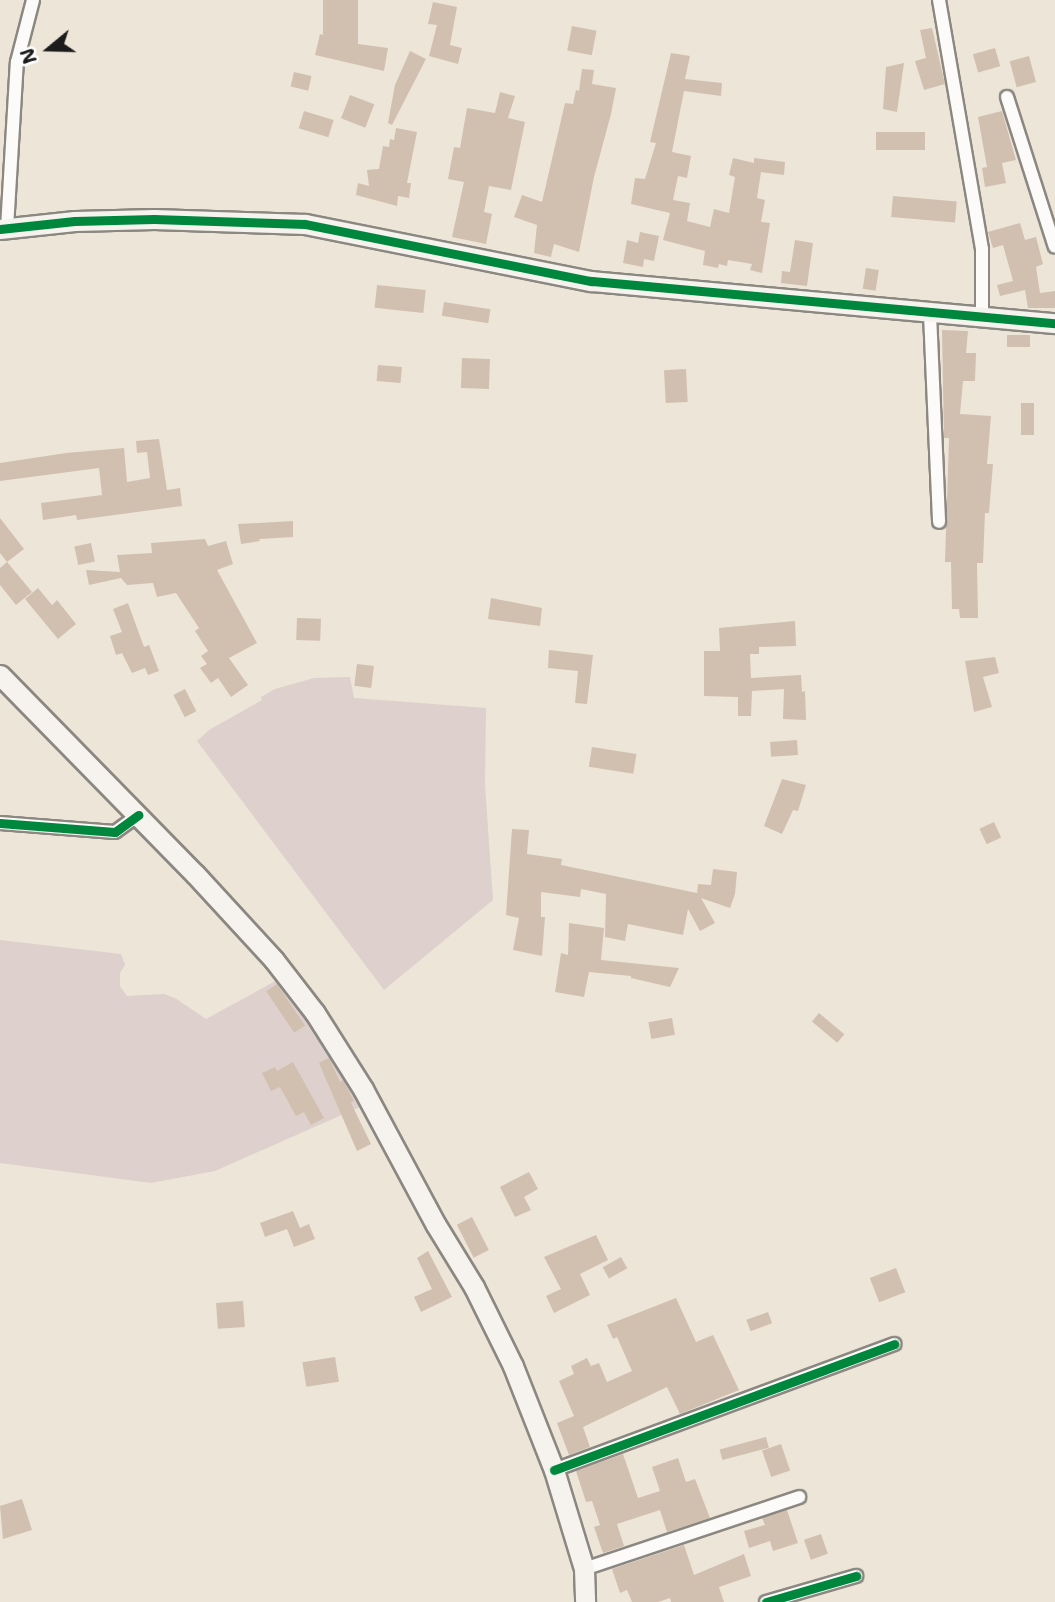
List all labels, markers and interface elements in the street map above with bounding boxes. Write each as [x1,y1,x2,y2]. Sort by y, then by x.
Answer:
north arrow [14,14,84,84]
text: N [14,45,43,67]

